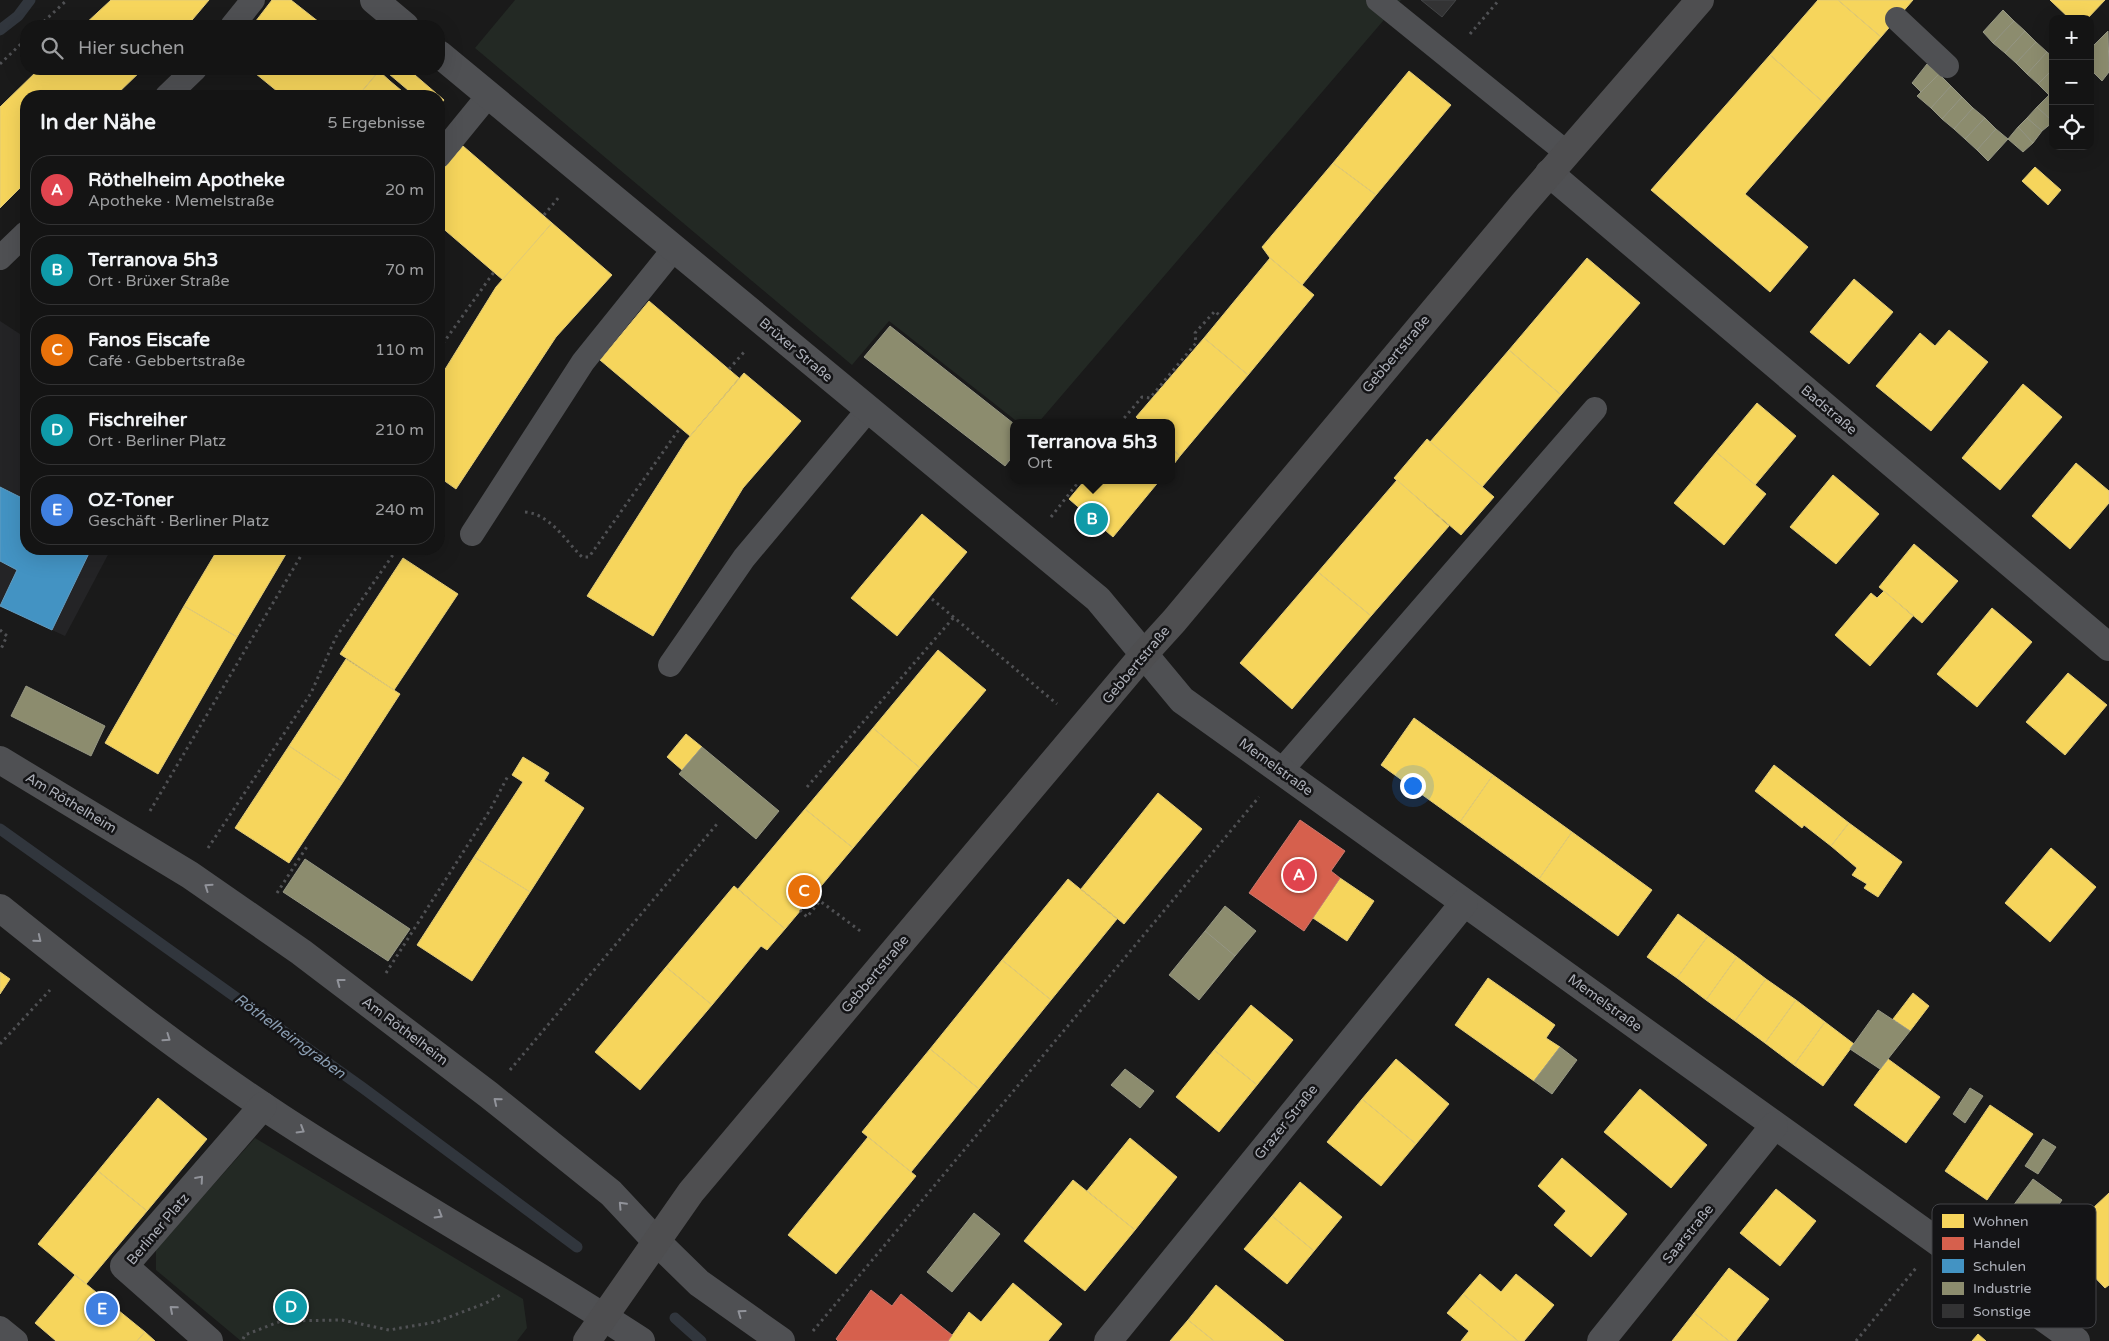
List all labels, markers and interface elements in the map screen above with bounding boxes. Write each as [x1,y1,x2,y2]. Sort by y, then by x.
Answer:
map controls [2049,15,2094,150]
button: + [2049,15,2094,60]
search box [20,20,445,75]
icon: search [38,34,66,62]
text: Hier suchen [78,37,185,59]
button: − [2049,60,2094,105]
button: locate [2049,105,2094,150]
text: In der Nähe [40,110,156,135]
text: 5 Ergebnisse [327,113,425,133]
text: Röthelheim Apotheke [88,169,285,191]
text: A [51,180,63,200]
text: 20 m [385,180,424,200]
text: Apotheke · Memelstraße [88,191,274,211]
text: Terranova 5h3 [88,249,218,271]
text: B [51,260,63,280]
text: 70 m [385,260,424,280]
text: Ort · Brüxer Straße [88,271,230,291]
street label: Gebbertstraße [1358,312,1434,396]
street label: Brüxer Straße [756,314,836,386]
text: Fanos Eiscafe [88,329,210,351]
text: C [51,340,63,360]
text: 110 m [375,340,424,360]
text: Café · Gebbertstraße [88,351,245,371]
street label: Badstraße [1797,382,1861,438]
text: Fischreiher [88,409,187,431]
popup [1010,419,1175,484]
text: D [51,420,63,440]
text: 210 m [375,420,424,440]
text: Ort · Berliner Platz [88,431,226,451]
text: Terranova 5h3 [1027,431,1158,453]
text: Ort [1027,453,1052,473]
text: OZ-Toner [88,489,174,511]
text: E [52,500,62,520]
text: 240 m [375,500,424,520]
pin: B [1076,500,1108,538]
text: Geschäft · Berliner Platz [88,511,269,531]
street label: Gebbertstraße [1098,623,1174,707]
street label: Memelstraße [1236,734,1316,800]
street label: Am Röthelheim [22,769,120,837]
your location [1400,773,1426,799]
pin: A [1283,856,1315,894]
pin: C [788,872,820,910]
one-way arrow [204,884,213,894]
street label: Gebbertstraße [837,932,913,1016]
one-way arrow [32,933,41,941]
street label: Memelstraße [1565,970,1645,1036]
one-way arrow [337,979,346,987]
water label: Röthelheimgraben [231,990,350,1083]
street label: Am Röthelheim [359,993,451,1069]
one-way arrow [161,1032,171,1041]
street label: Grazer Straße [1251,1081,1321,1163]
one-way arrow [494,1099,503,1107]
one-way arrow [295,1123,304,1133]
one-way arrow [195,1176,204,1185]
street label: Berliner Platz [123,1190,193,1268]
street label: Saarstraße [1659,1201,1717,1267]
one-way arrow [619,1202,628,1211]
legend [1932,1204,2096,1328]
one-way arrow [434,1208,443,1218]
text: Wohnen [1973,1213,2029,1230]
text: Handel [1973,1235,2020,1252]
text: Schulen [1973,1258,2026,1275]
text: Industrie [1973,1280,2032,1297]
pin: D [275,1288,307,1326]
pin: E [86,1290,118,1328]
text: Sonstige [1973,1303,2031,1320]
one-way arrow [169,1306,178,1315]
one-way arrow [738,1310,747,1319]

